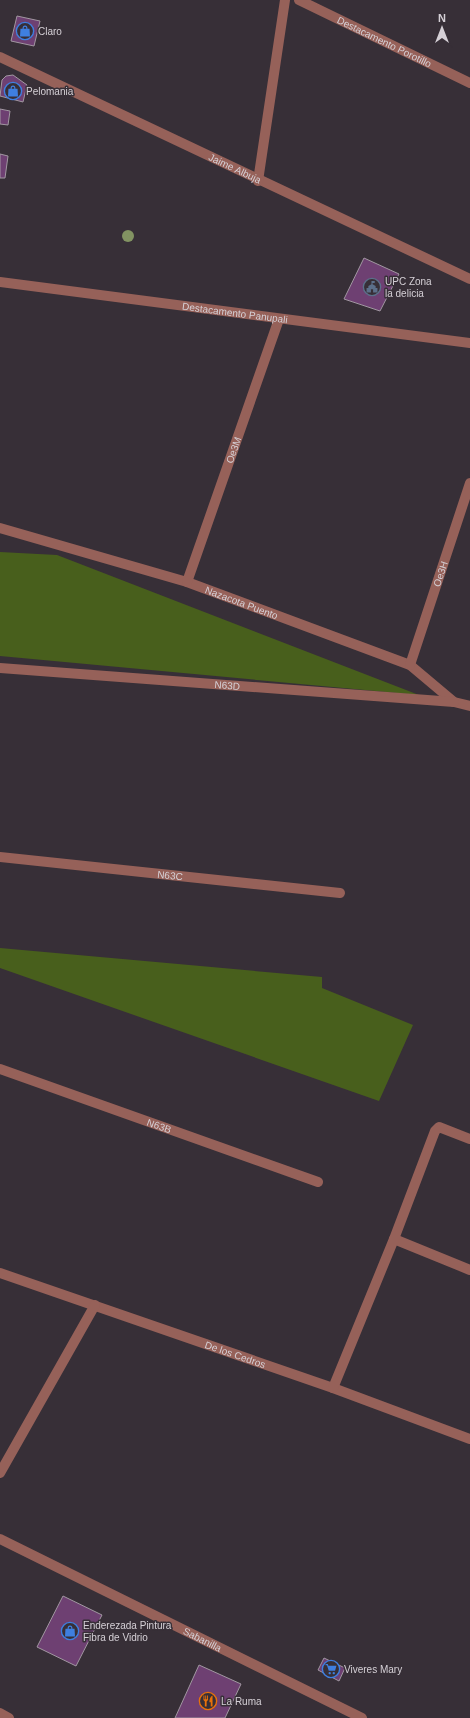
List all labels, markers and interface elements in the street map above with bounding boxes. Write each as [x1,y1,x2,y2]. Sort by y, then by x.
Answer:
north arrow [422,8,462,48]
text: N [438,12,446,24]
street label: Destacamento Porotillo [336,14,434,69]
shop icon: Claro [15,21,35,41]
place label: Claro [38,26,62,37]
shop icon: Pelomania [3,81,23,101]
place label: Pelomania [26,86,74,97]
street label: Jaime Albuja [207,151,264,185]
place label: UPC Zona la delicia [385,276,432,299]
public building icon: UPC Zona la delicia [362,277,382,297]
street label: Destacamento Panupali [182,300,288,325]
street label: Oe3M [224,435,243,465]
street label: Oe3H [431,560,449,588]
street label: Nazacota Puento [204,584,280,621]
street label: N63D [214,679,241,691]
street label: N63C [157,868,183,882]
street label: N63B [146,1116,173,1135]
street label: De los Cedros [204,1339,267,1370]
place label: Enderezada Pintura Fibra de Vidrio [83,1620,172,1643]
shop icon: Enderezada Pintura Fibra de Vidrio [60,1621,80,1641]
street label: Sabanilla [182,1625,224,1653]
supermarket icon: Viveres Mary [321,1659,341,1679]
place label: Viveres Mary [344,1664,402,1675]
restaurant icon: La Ruma [198,1691,218,1711]
place label: La Ruma [221,1696,262,1707]

